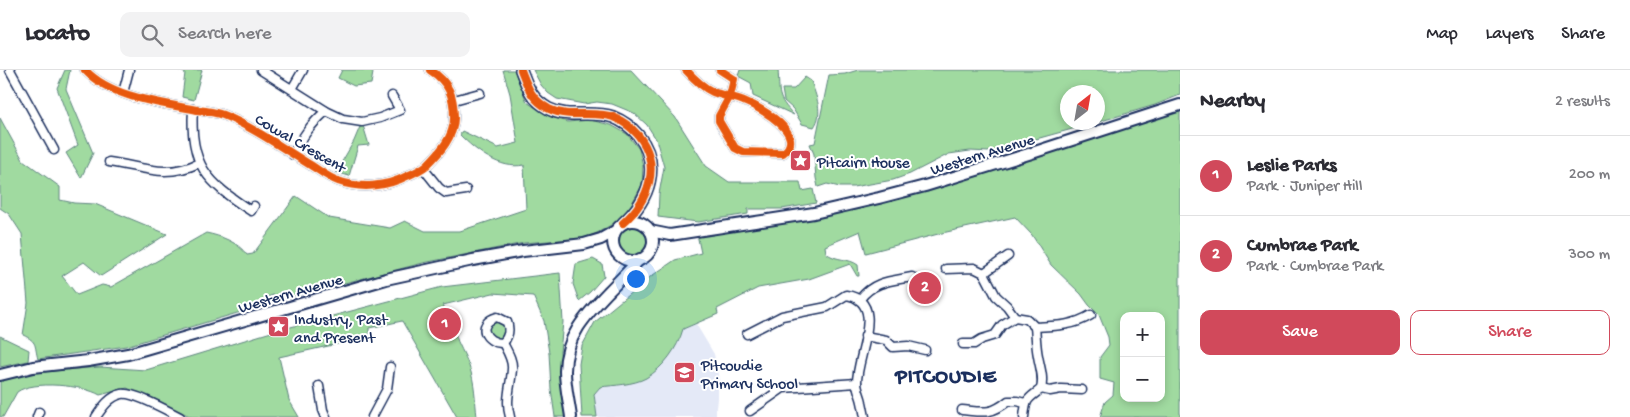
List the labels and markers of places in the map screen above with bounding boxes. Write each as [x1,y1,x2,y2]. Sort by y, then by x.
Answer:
place icon: Pitcairn House [789,149,813,173]
place label: Pitcairn House [816,155,911,174]
pin: 2 [909,269,941,307]
pin: 1 [429,305,461,343]
place label: Industry, Past and Present [294,312,389,349]
place icon: Industry, Past and Present [266,315,290,339]
place label: Pitcoudie Primary School [700,358,798,395]
school or university icon: Pitcoudie Primary School [673,361,697,385]

